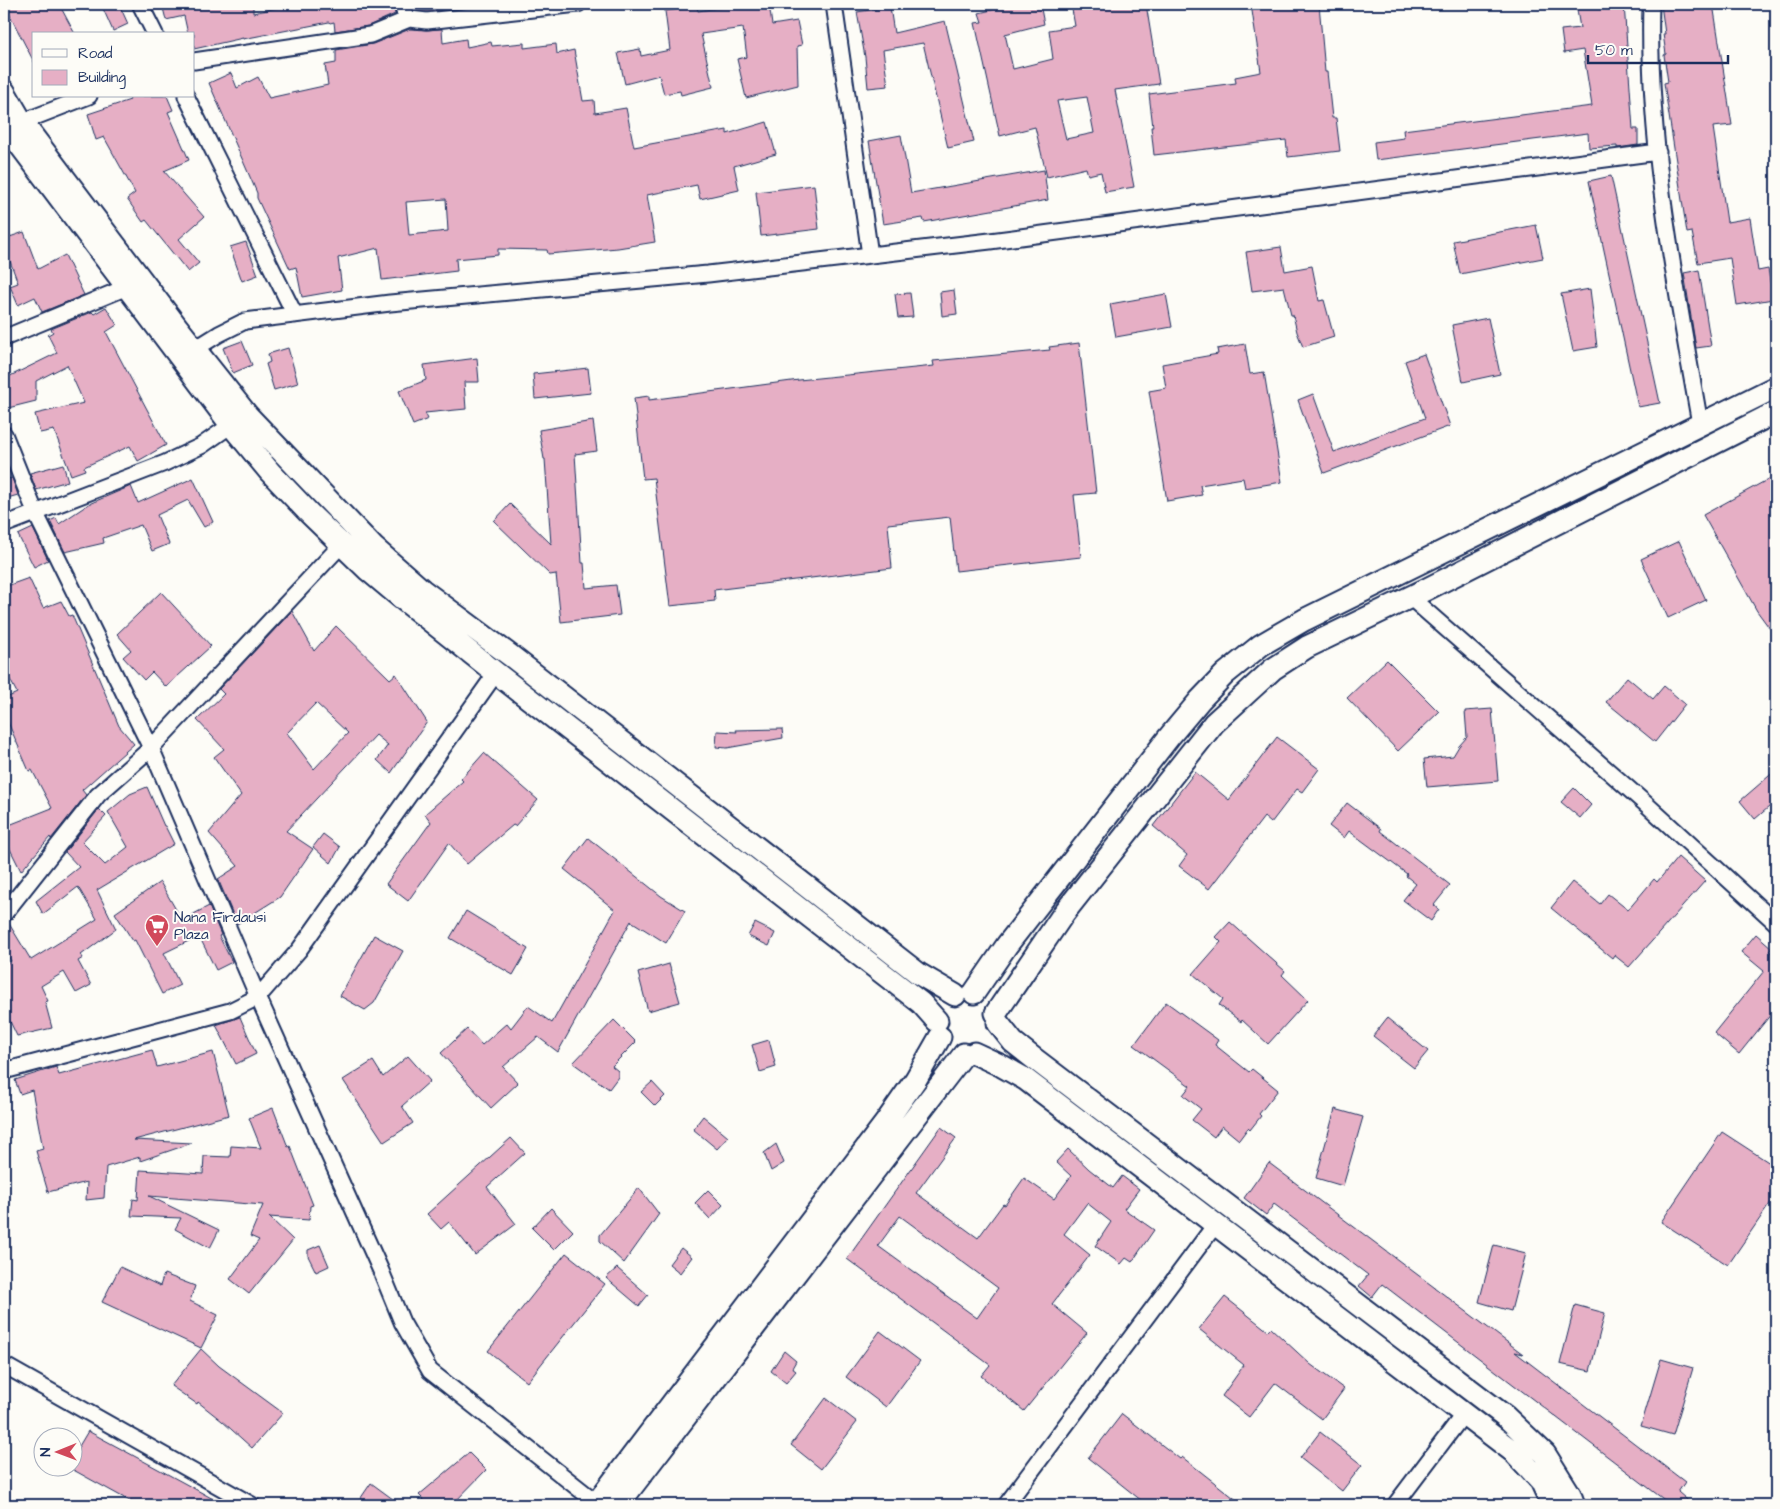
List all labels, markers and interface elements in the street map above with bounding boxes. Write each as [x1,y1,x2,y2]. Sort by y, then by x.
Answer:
legend [32,32,195,98]
scale bar [1588,32,1728,64]
text: 50 m [1595,40,1633,61]
text: Road [78,43,113,64]
text: Building [78,67,126,89]
place label: Nana Firdausi Plaza [174,907,267,945]
supermarket icon: Nana Firdausi Plaza [144,913,170,947]
north arrow [32,1426,82,1476]
text: N [36,1447,56,1457]

